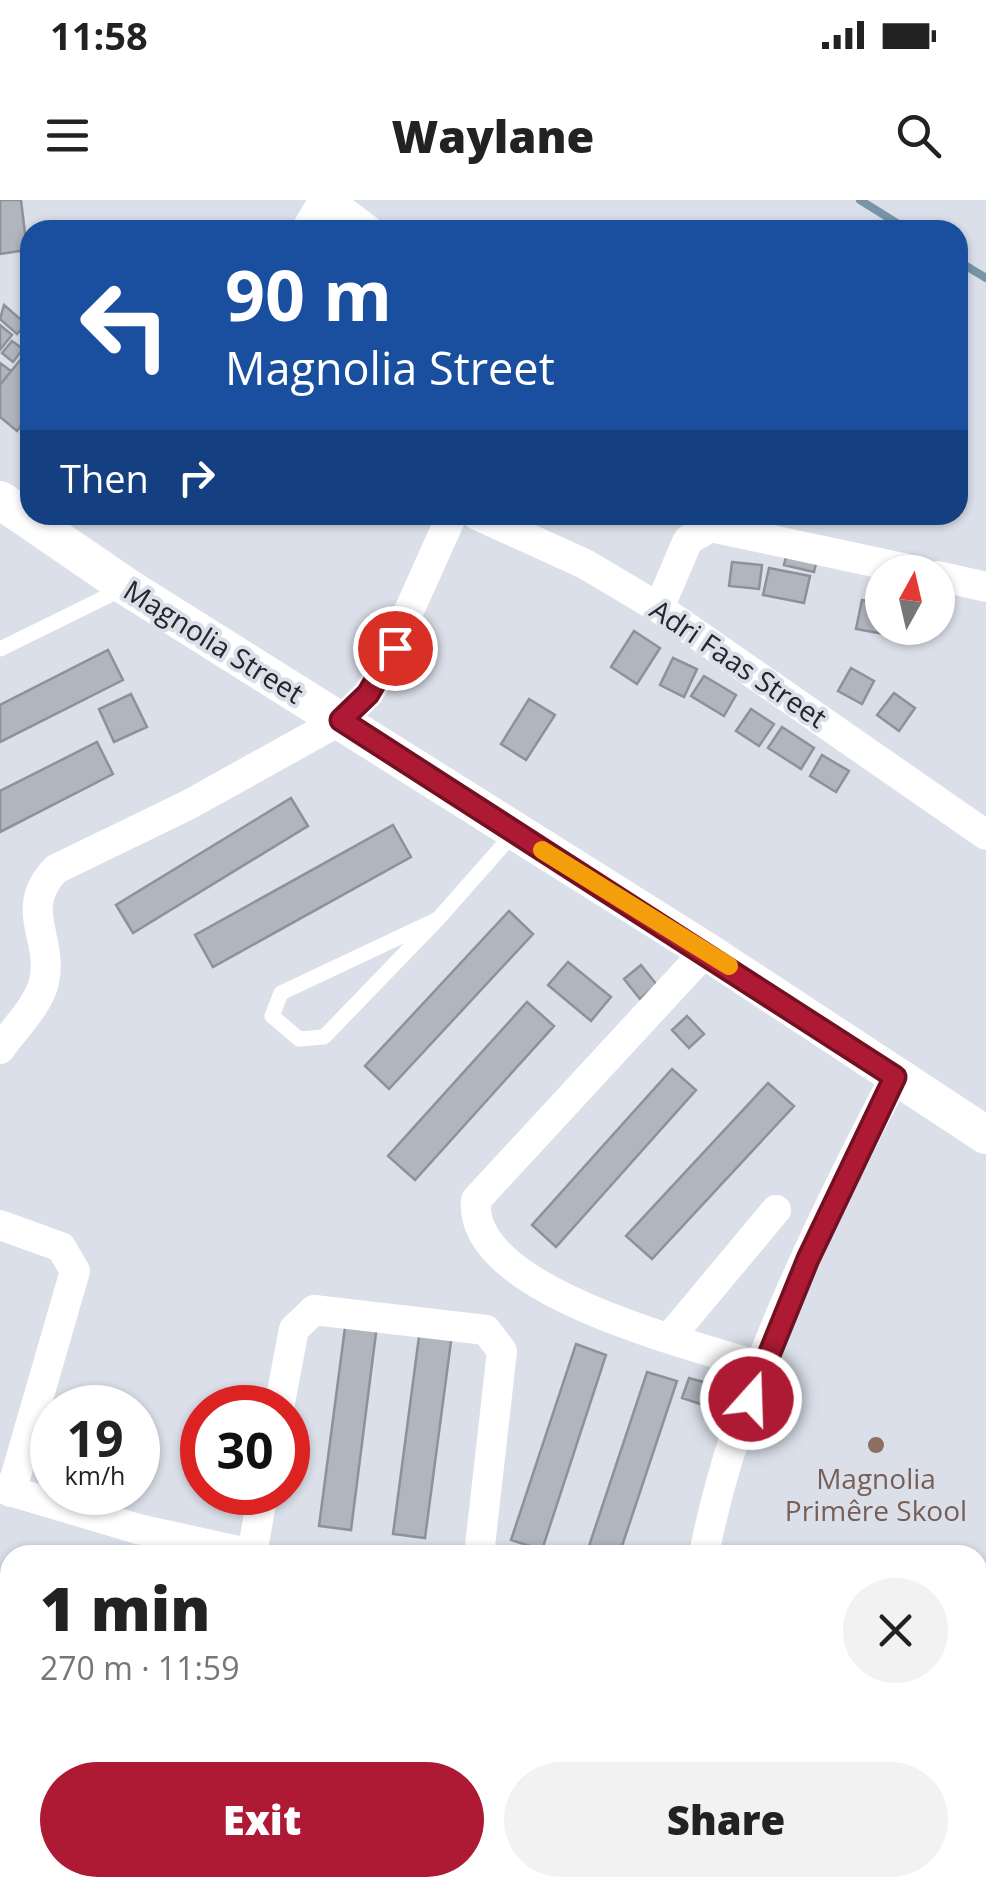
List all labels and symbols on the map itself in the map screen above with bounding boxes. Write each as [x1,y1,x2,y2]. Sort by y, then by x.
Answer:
north arrow [865,555,955,645]
street label: Magnolia Street [117,571,311,711]
street label: Adri Faas Street [643,590,835,736]
pin [353,606,438,691]
position arrow [699,1347,803,1451]
speed limit sign: 30 [180,1385,310,1515]
marker: Magnolia Primêre Skool [865,1434,887,1456]
place label: Magnolia Primêre Skool [785,1459,967,1529]

